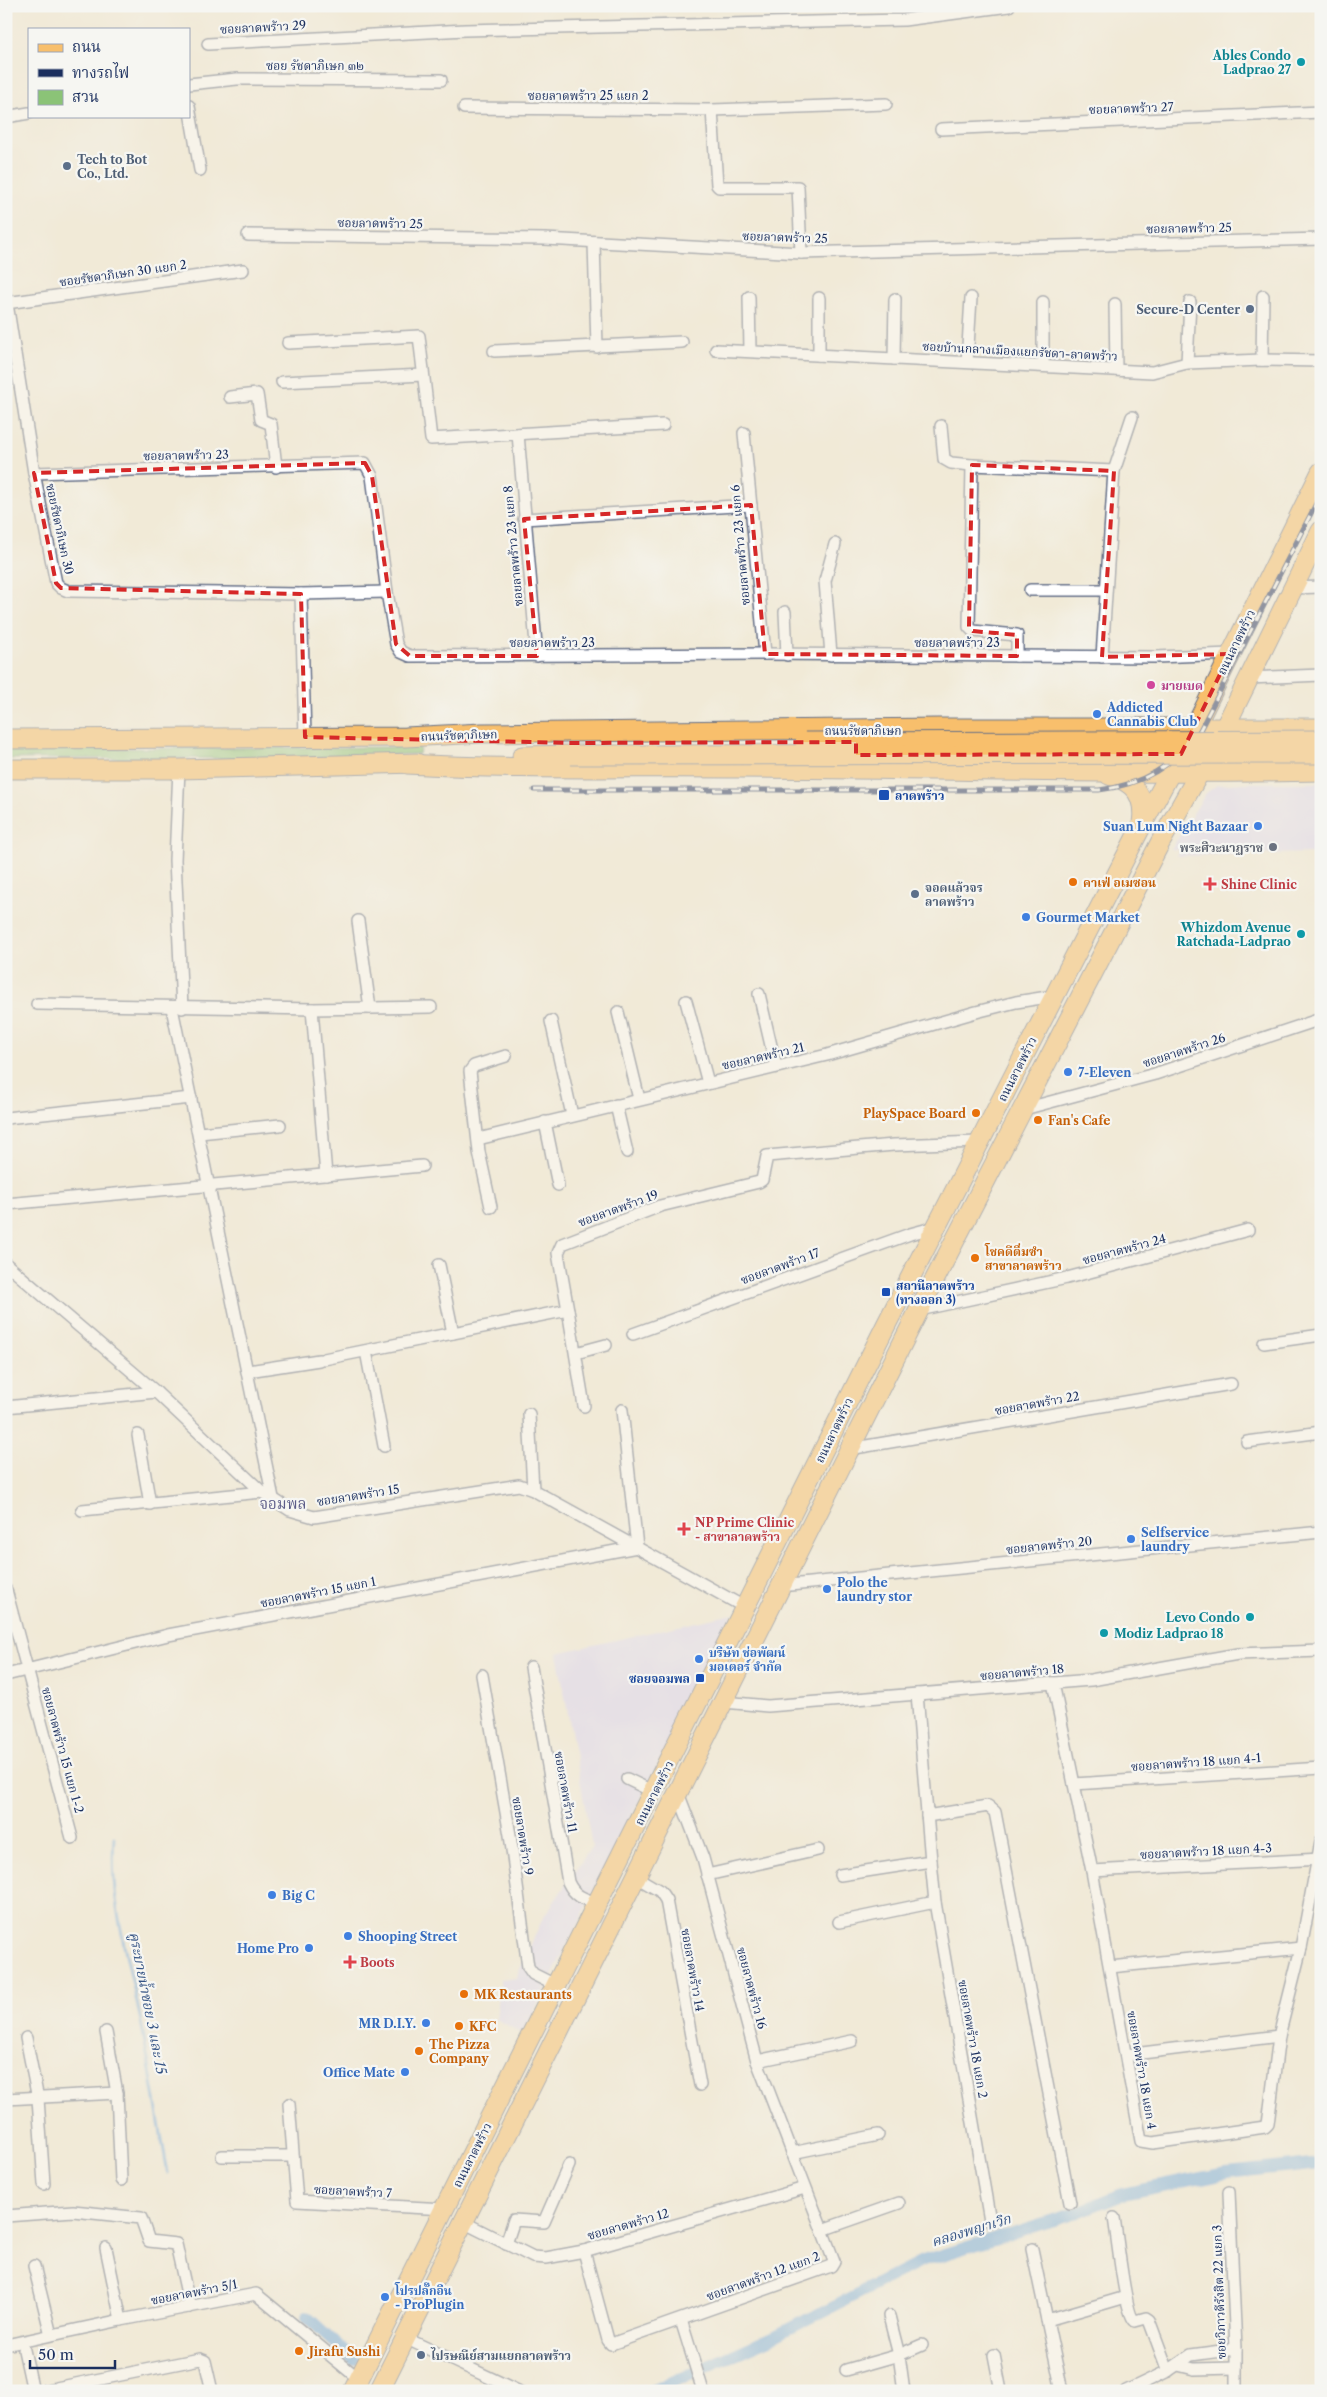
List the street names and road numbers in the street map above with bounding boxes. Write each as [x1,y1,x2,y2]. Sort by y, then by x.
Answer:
street label: ซอยลาดพร้าว 29 [220,17,306,37]
street label: ซอย รัชดาภิเษก ๓๒ [266,58,364,73]
street label: ซอยลาดพร้าว 25 แยก 2 [527,88,649,103]
street label: ซอยลาดพร้าว 27 [1088,99,1174,117]
street label: ซอยลาดพร้าว 25 [337,215,423,231]
street label: ซอยลาดพร้าว 25 [1146,220,1232,236]
street label: ซอยลาดพร้าว 25 [742,228,828,246]
street label: ซอยรัชดาภิเษก 30 แยก 2 [58,257,188,289]
street label: ซอยบ้านกลางเมืองแยกรัชดา-ลาดพร้าว [922,338,1118,364]
street label: ซอยลาดพร้าว 23 [143,447,229,463]
street label: ซอยรัชดาภิเษก 30 [43,482,77,576]
street label: ซอยลาดพร้าว 23 แยก 6 [727,484,753,606]
street label: ซอยลาดพร้าว 23 แยก 8 [500,485,526,607]
street label: ถนนลาดพร้าว [1214,607,1258,677]
street label: ซอยลาดพร้าว 23 [509,635,595,650]
street label: ซอยลาดพร้าว 23 [914,635,1000,650]
street label: ถนนรัชดาภิเษก [824,723,902,738]
street label: ถนนรัชดาภิเษก [420,726,498,744]
street label: ซอยลาดพร้าว 26 [1141,1030,1227,1070]
street label: ถนนลาดพร้าว [994,1034,1040,1104]
street label: ซอยลาดพร้าว 21 [720,1039,806,1073]
street label: ซอยลาดพร้าว 19 [576,1187,660,1229]
street label: ซอยลาดพร้าว 24 [1081,1231,1168,1267]
street label: ซอยลาดพร้าว 17 [738,1245,822,1287]
street label: ซอยลาดพร้าว 22 [993,1388,1081,1418]
street label: ถนนลาดพร้าว [812,1395,856,1465]
street label: ซอยลาดพร้าว 15 [315,1481,401,1509]
street label: ซอยลาดพร้าว 20 [1005,1533,1093,1557]
street label: ซอยลาดพร้าว 15 แยก 1 [259,1573,377,1611]
street label: ซอยลาดพร้าว 18 [979,1661,1065,1683]
street label: ซอยลาดพร้าว 15 แยก 1-2 [39,1685,87,1815]
street label: ซอยลาดพร้าว 11 [551,1750,581,1834]
street label: ซอยลาดพร้าว 18 แยก 4-1 [1130,1750,1262,1774]
street label: ถนนลาดพร้าว [631,1758,677,1828]
street label: ซอยลาดพร้าว 9 [509,1796,537,1876]
street label: ซอยลาดพร้าว 18 แยก 4-3 [1140,1840,1272,1862]
street label: ซอยลาดพร้าว 14 [678,1927,708,2013]
street label: ซอยลาดพร้าว 16 [734,1945,770,2031]
street label: ซอยลาดพร้าว 18 แยก 2 [955,1979,991,2099]
street label: ซอยลาดพร้าว 18 แยก 4 [1124,2010,1160,2130]
street label: ถนนลาดพร้าว [449,2120,495,2190]
street label: ซอยลาดพร้าว 7 [314,2181,392,2201]
street label: ซอยลาดพร้าว 12 [586,2205,671,2243]
street label: ซอยวิภาวดีรังสิต 22 แยก 3 [1209,2225,1229,2359]
street label: ซอยลาดพร้าว 12 แยก 2 [704,2248,822,2304]
street label: ซอยลาดพร้าว 5/1 [149,2276,239,2308]

